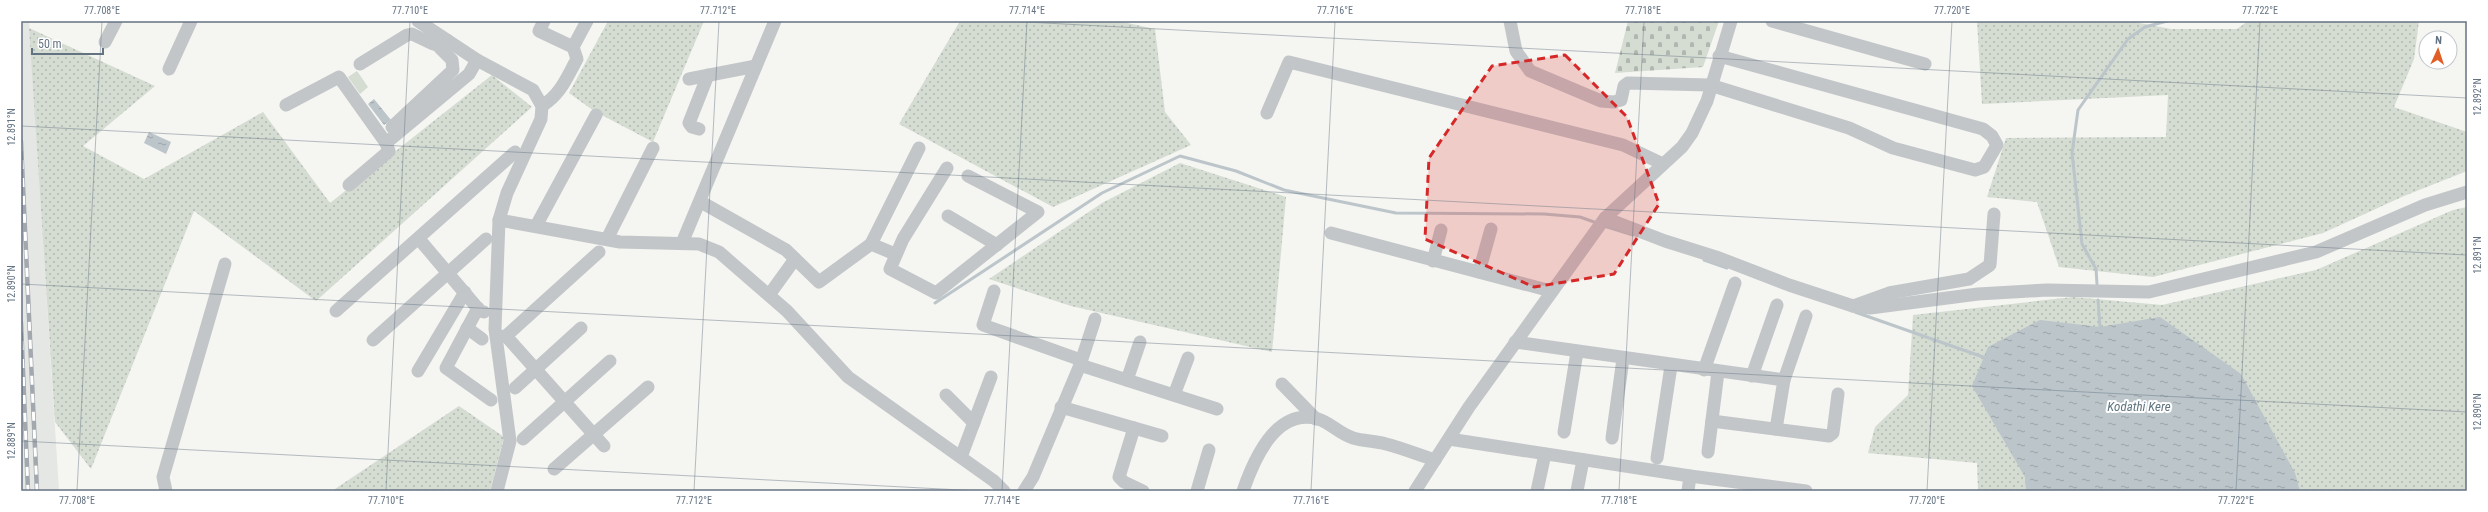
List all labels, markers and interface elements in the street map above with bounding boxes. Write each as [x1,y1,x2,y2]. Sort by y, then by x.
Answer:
text: 77.708°E [84,5,120,16]
text: 77.710°E [392,5,428,16]
text: 77.712°E [700,5,736,16]
text: 77.714°E [1009,5,1045,16]
text: 77.716°E [1317,5,1353,16]
text: 77.718°E [1625,5,1661,16]
text: 77.720°E [1934,5,1970,16]
text: 77.722°E [2242,5,2278,16]
scale bar [32,30,103,56]
north arrow [2418,30,2458,70]
text: N [2435,34,2442,47]
text: 50 m [38,37,62,51]
text: 12.892°N [2472,78,2483,116]
text: 12.891°N [6,108,17,146]
text: 12.891°N [2472,236,2483,274]
text: 12.890°N [6,265,17,303]
text: 12.890°N [2472,393,2483,431]
water label: Kodathi Kere [2107,399,2171,414]
text: 12.889°N [6,422,17,460]
text: 77.708°E [59,495,95,506]
text: 77.710°E [368,495,404,506]
text: 77.712°E [676,495,712,506]
text: 77.714°E [984,495,1020,506]
text: 77.716°E [1293,495,1329,506]
text: 77.718°E [1601,495,1637,506]
text: 77.720°E [1909,495,1945,506]
text: 77.722°E [2218,495,2254,506]

